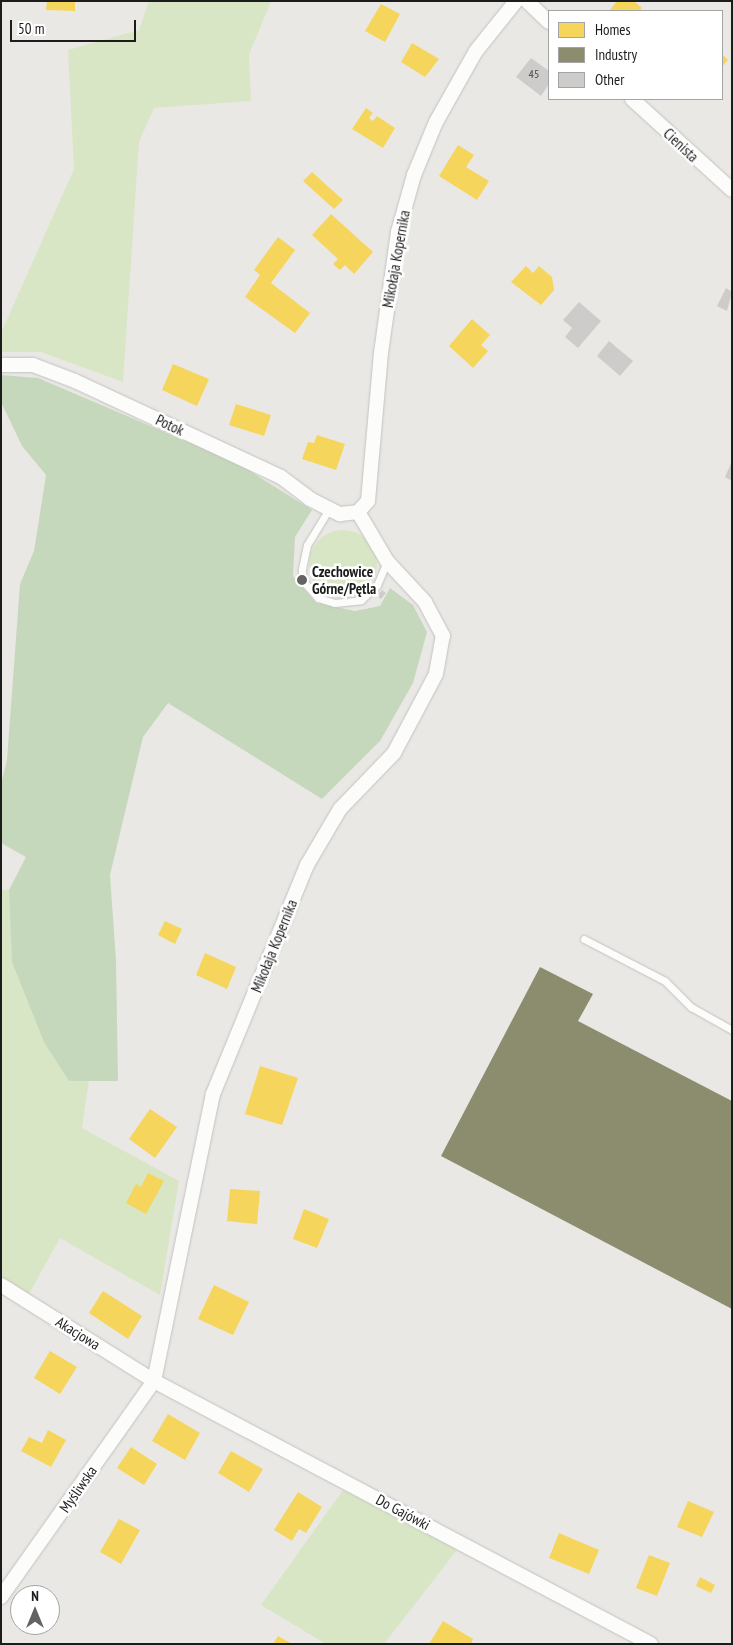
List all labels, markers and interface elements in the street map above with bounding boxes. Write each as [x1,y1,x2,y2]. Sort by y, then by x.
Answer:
scale bar [12,10,139,42]
legend [548,10,723,100]
text: 50 m [18,19,44,38]
text: Homes [595,20,631,39]
text: Industry [595,45,637,64]
house number: 45 [529,67,539,81]
text: Other [595,70,624,89]
street label: Cienista [660,124,702,166]
street label: Mikołaja Kopernika [379,209,413,309]
street label: Potok [153,411,187,439]
place label: Czechowice Górne/Pętla [312,562,376,597]
marker: Czechowice Górne/Pętla [296,574,308,586]
street label: Mikołaja Kopernika [247,897,301,995]
street label: Akacjowa [53,1312,103,1354]
street label: Myśliwska [55,1462,101,1516]
street label: Do Gajówki [373,1490,433,1534]
north arrow [10,1585,60,1635]
text: N [31,1587,39,1605]

